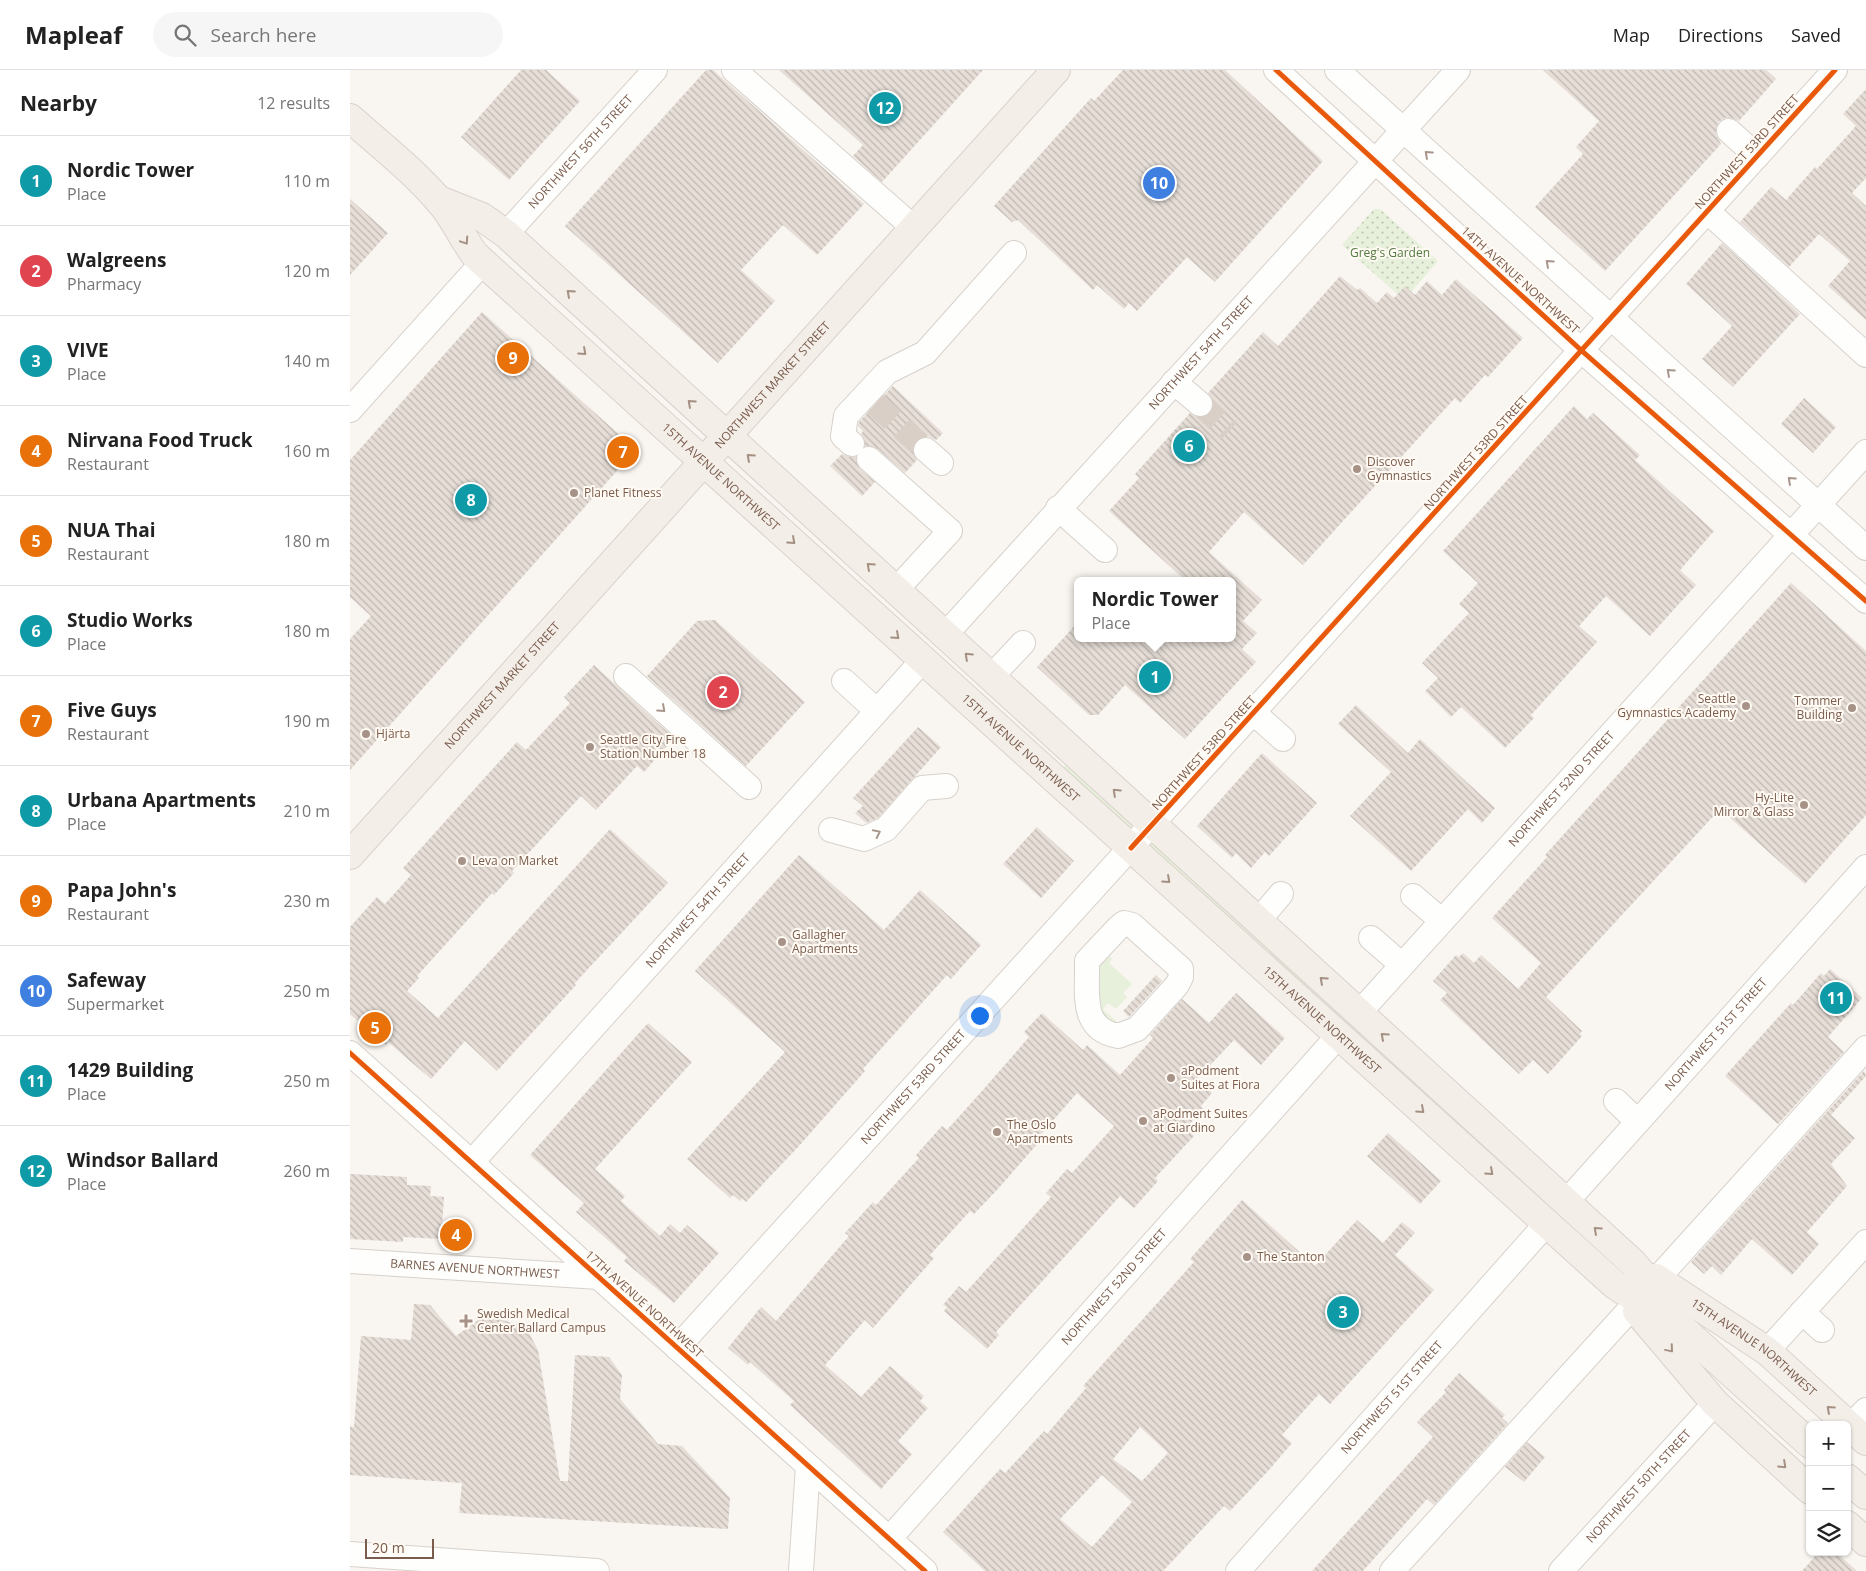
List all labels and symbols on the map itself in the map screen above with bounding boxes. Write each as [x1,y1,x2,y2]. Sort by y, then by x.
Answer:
pin: 12 [869,89,901,127]
street label: NORTHWEST 53RD STREET [1691,90,1803,213]
street label: NORTHWEST 56TH STREET [524,91,637,212]
one-way arrow [1425,151,1434,160]
pin: 10 [1143,164,1175,202]
street label: 14TH AVENUE NORTHWEST [1458,222,1583,338]
one-way arrow [459,235,468,245]
park label: Greg's Garden [1350,244,1430,261]
one-way arrow [1545,260,1554,269]
one-way arrow [566,289,575,298]
street label: NORTHWEST 54TH STREET [1145,292,1257,413]
street label: NORTHWEST MARKET STREET [711,317,834,452]
pin: 9 [497,339,529,377]
one-way arrow [577,346,586,355]
one-way arrow [1666,369,1675,378]
street label: NORTHWEST 53RD STREET [1420,391,1532,514]
one-way arrow [687,400,696,409]
street label: 15TH AVENUE NORTHWEST [658,419,784,535]
pin: 6 [1173,427,1205,465]
pin: 7 [607,433,639,471]
place label: Discover Gymnastics [1367,453,1432,484]
one-way arrow [747,454,756,463]
marker: Discover Gymnastics [1351,463,1363,475]
one-way arrow [1788,477,1797,486]
pin: 8 [455,481,487,519]
place label: Planet Fitness [584,484,662,501]
marker: Planet Fitness [568,487,580,499]
one-way arrow [786,535,795,544]
one-way arrow [866,563,875,572]
street label: NORTHWEST MARKET STREET [440,618,564,752]
one-way arrow [891,630,900,639]
one-way arrow [965,653,974,662]
pin: 1 [1139,658,1171,696]
pin: 2 [707,673,739,711]
street label: 15TH AVENUE NORTHWEST [958,690,1084,806]
place label: Seattle Gymnastics Academy [1617,690,1737,721]
street label: NORTHWEST 53RD STREET [1148,691,1260,814]
place label: Tommer Building [1794,692,1842,723]
marker: Seattle Gymnastics Academy [1740,700,1752,712]
marker: Tommer Building [1846,702,1858,714]
one-way arrow [657,703,666,712]
place label: Hjärta [376,725,410,742]
street label: NORTHWEST 52ND STREET [1504,727,1618,850]
marker: Hjärta [360,728,372,740]
place label: Seattle City Fire Station Number 18 [600,731,706,762]
marker: Seattle City Fire Station Number 18 [584,741,596,753]
one-way arrow [1113,789,1122,798]
place label: Hy-Lite Mirror & Glass [1713,789,1794,820]
marker: Hy-Lite Mirror & Glass [1798,799,1810,811]
one-way arrow [872,829,881,839]
street label: NORTHWEST 54TH STREET [642,849,754,971]
place label: Leva on Market [472,852,558,869]
marker: Leva on Market [456,855,468,867]
one-way arrow [1162,875,1171,884]
place label: Gallagher Apartments [792,926,858,957]
marker: Gallagher Apartments [776,936,788,948]
street label: 15TH AVENUE NORTHWEST [1259,962,1385,1078]
street label: NORTHWEST 51ST STREET [1661,974,1771,1094]
one-way arrow [1319,977,1328,986]
pin: 11 [1820,979,1852,1017]
your location [967,1003,993,1029]
pin: 5 [359,1009,391,1047]
street label: NORTHWEST 53RD STREET [857,1026,970,1148]
one-way arrow [1381,1033,1390,1042]
place label: aPodment Suites at Fiora [1181,1062,1260,1093]
marker: aPodment Suites at Fiora [1165,1072,1177,1084]
one-way arrow [1415,1104,1424,1113]
place label: aPodment Suites at Giardino [1153,1105,1248,1136]
marker: aPodment Suites at Giardino [1137,1115,1149,1127]
place label: The Oslo Apartments [1007,1116,1073,1147]
marker: The Oslo Apartments [991,1126,1003,1138]
one-way arrow [1484,1166,1493,1175]
pin: 4 [440,1216,472,1254]
street label: NORTHWEST 52ND STREET [1057,1224,1170,1348]
one-way arrow [1594,1227,1603,1236]
street label: 17TH AVENUE NORTHWEST [582,1246,707,1362]
place label: The Stanton [1257,1248,1325,1265]
marker: The Stanton [1241,1251,1253,1263]
street label: BARNES AVENUE NORTHWEST [390,1255,560,1282]
pin: 3 [1327,1293,1359,1331]
street label: 15TH AVENUE NORTHWEST [1688,1294,1821,1400]
place label: Swedish Medical Center Ballard Campus [477,1305,606,1336]
marker: Swedish Medical Center Ballard Campus [459,1314,473,1328]
street label: NORTHWEST 51ST STREET [1337,1337,1447,1457]
one-way arrow [1664,1343,1673,1352]
one-way arrow [1826,1405,1835,1414]
street label: NORTHWEST 50TH STREET [1582,1425,1695,1546]
one-way arrow [1777,1459,1786,1468]
scale bar [365,1536,434,1559]

